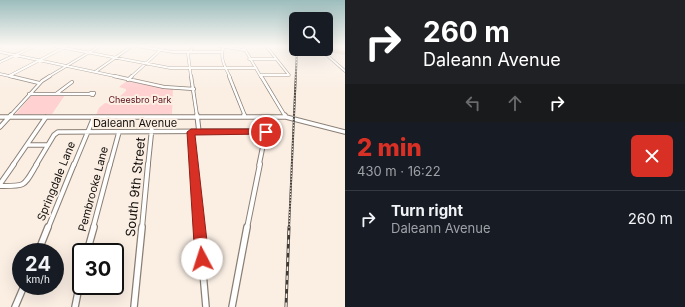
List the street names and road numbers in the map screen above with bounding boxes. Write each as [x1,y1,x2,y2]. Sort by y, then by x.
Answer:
street label: Daleann Avenue [93,116,177,130]
street label: South 9th Street [122,136,148,238]
street label: Springdale Lane [34,139,78,223]
street label: Pembrooke Lane [75,145,111,233]

